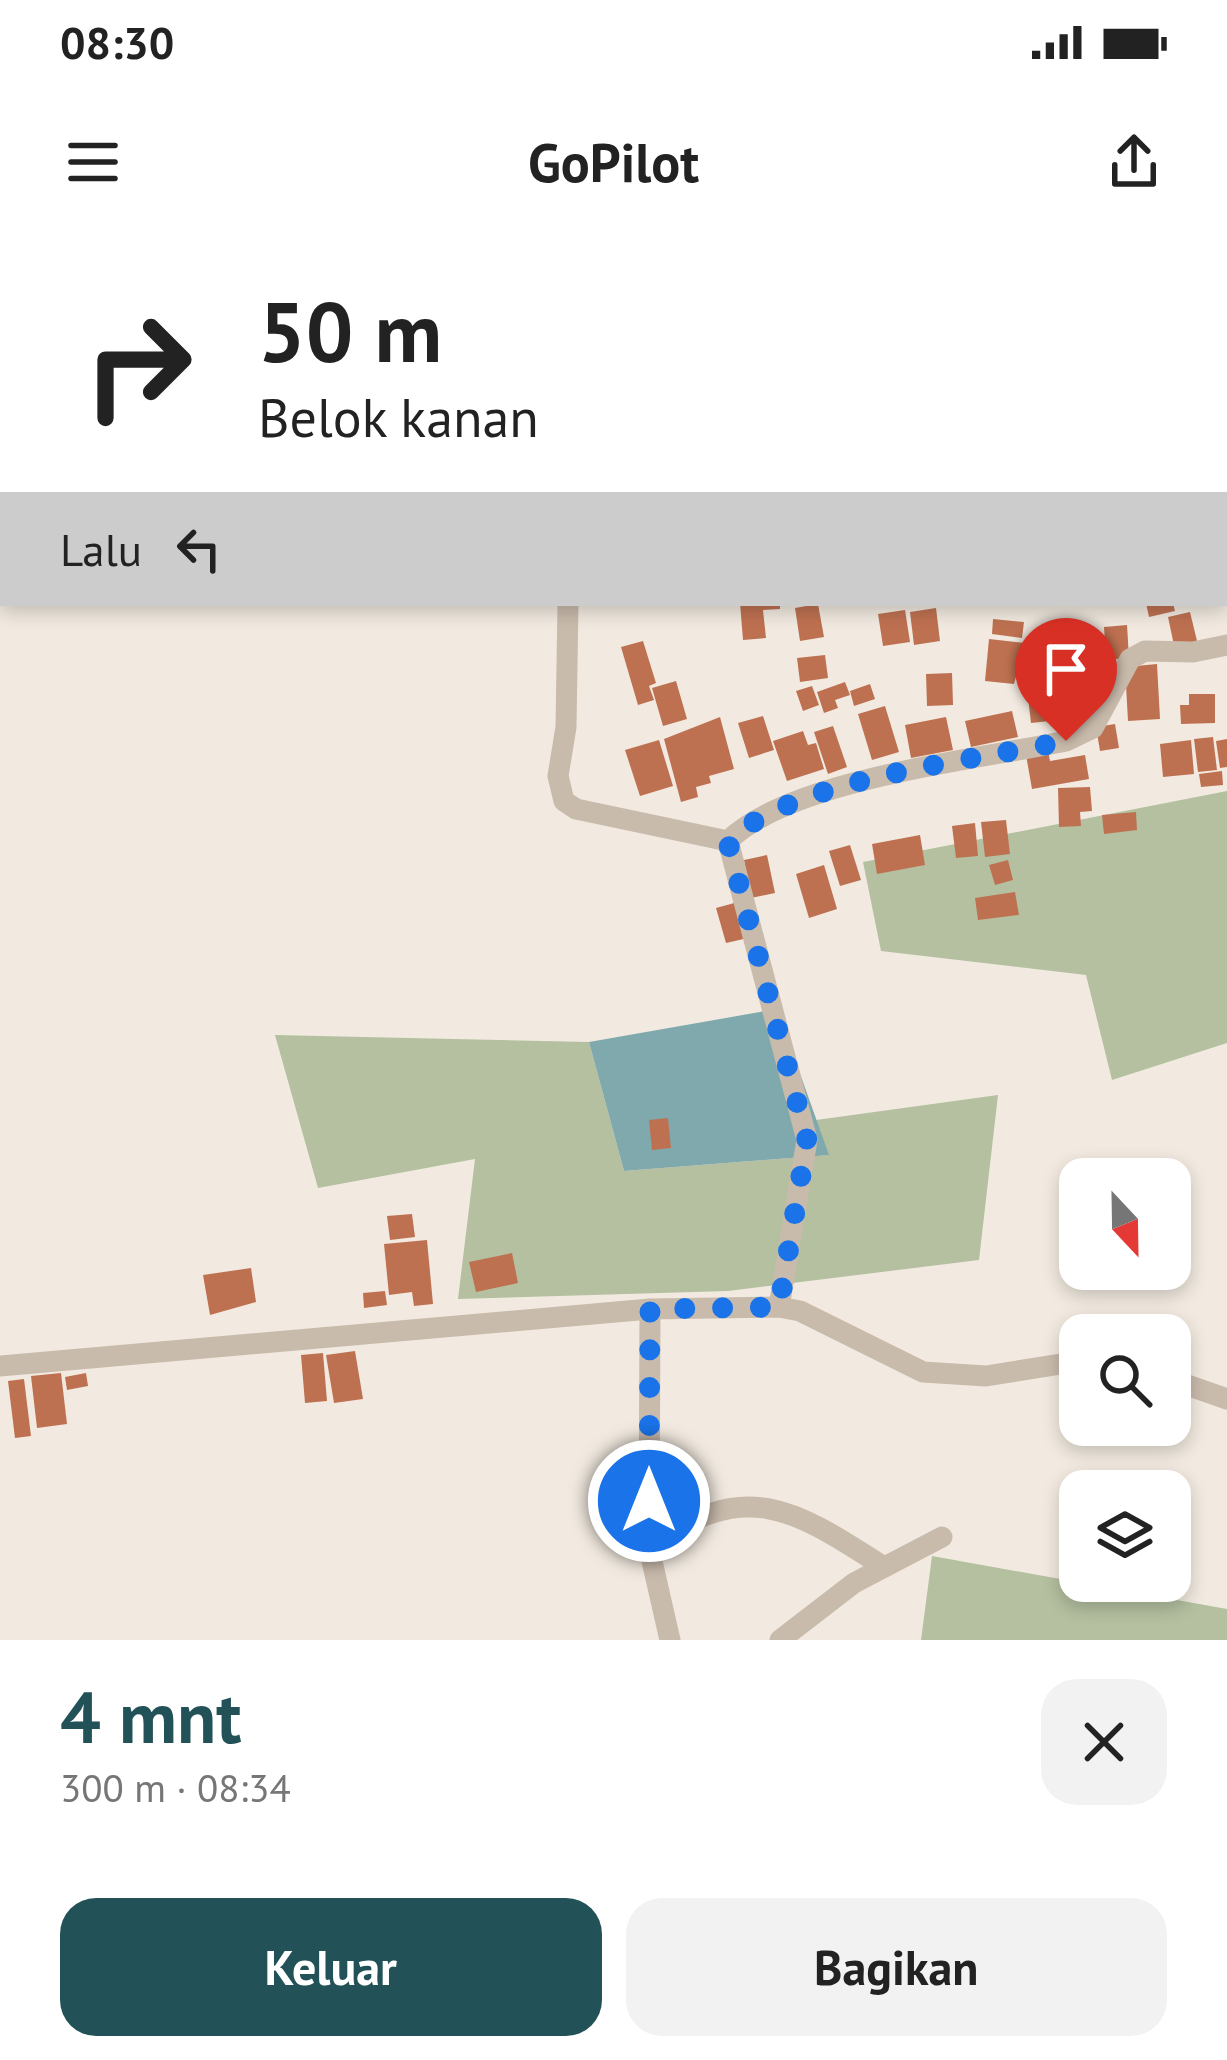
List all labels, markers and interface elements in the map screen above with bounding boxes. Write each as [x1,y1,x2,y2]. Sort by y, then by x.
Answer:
text: 08:30 [60,13,174,71]
text: GoPilot [528,127,699,197]
icon: menu [60,129,126,195]
icon: share [1101,129,1167,195]
text: 50 m [258,276,442,385]
icon: right [60,288,216,444]
text: Belok kanan [258,382,539,452]
icon: left [166,516,232,582]
text: Lalu [60,520,142,578]
pin [1015,618,1117,741]
icon: arrive [1033,636,1099,702]
north arrow [1059,1158,1191,1290]
map controls [1059,1158,1191,1602]
button: search [1059,1314,1191,1446]
position arrow [586,1438,712,1564]
button: layers [1059,1470,1191,1602]
text: 4 mnt [60,1670,241,1763]
button: close [1041,1679,1167,1805]
text: 300 m · 08:34 [60,1762,291,1813]
button: Keluar [60,1898,602,2036]
button: Bagikan [626,1898,1167,2036]

